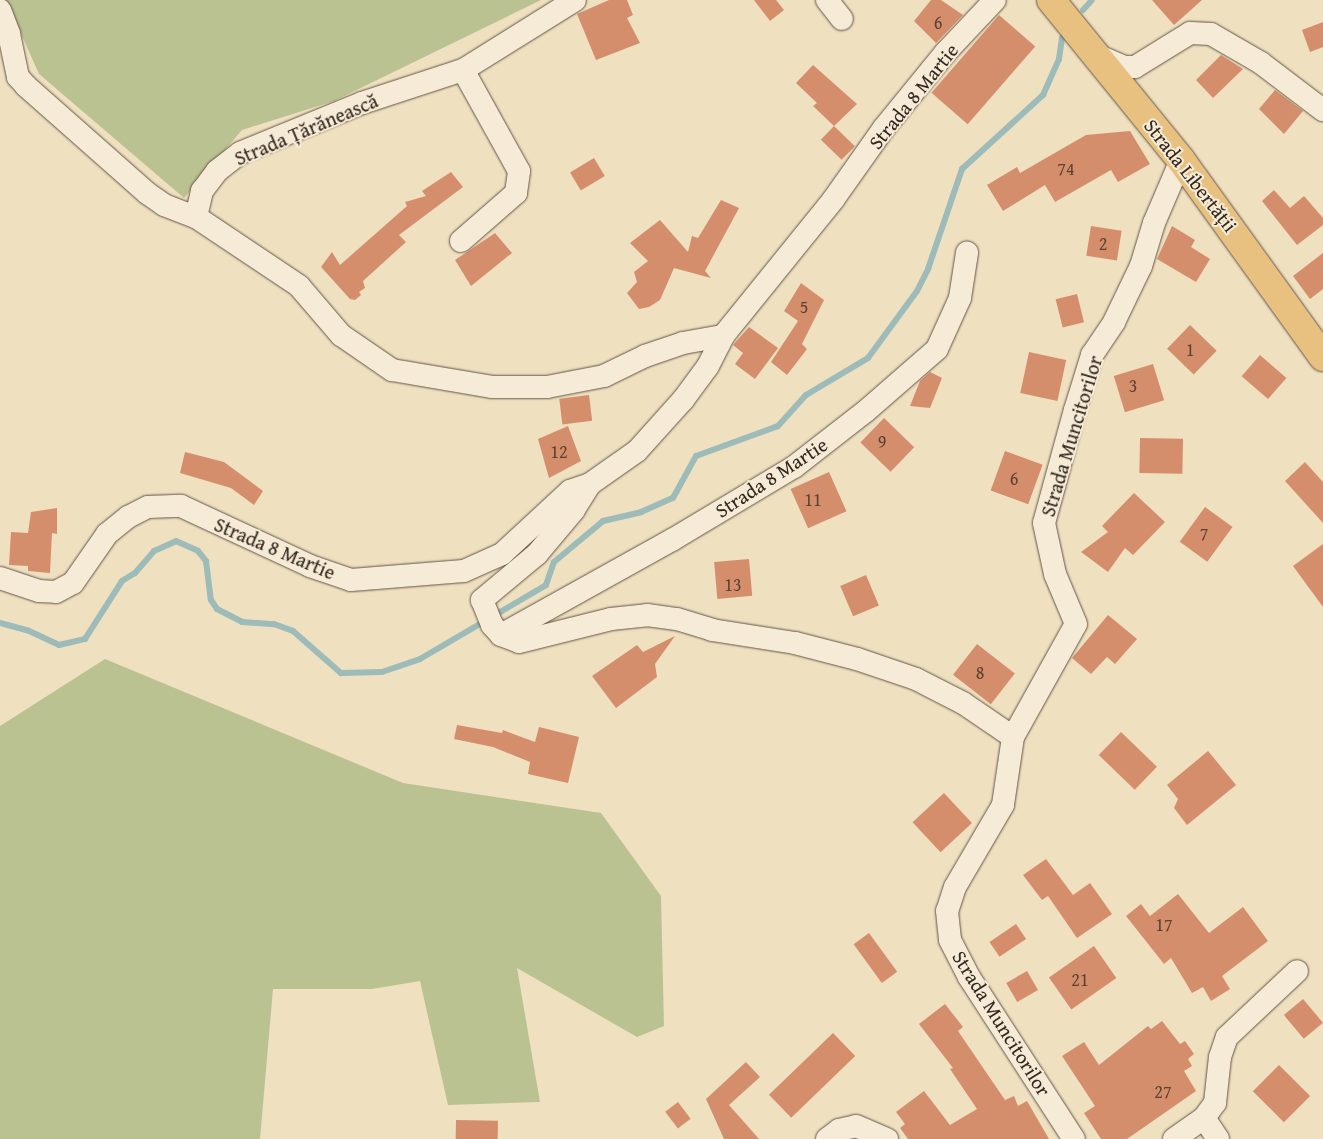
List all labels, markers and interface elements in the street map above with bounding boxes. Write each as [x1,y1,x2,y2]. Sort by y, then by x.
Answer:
house number: 6 [934,12,942,34]
street label: Strada 8 Martie [863,38,963,154]
street label: Strada Țărănească [231,88,381,170]
street label: Strada Libertății [1139,114,1243,236]
house number: 74 [1057,158,1075,180]
house number: 2 [1099,233,1107,255]
house number: 5 [800,296,808,318]
house number: 1 [1186,339,1194,361]
street label: Strada Muncitorilor [1035,353,1107,519]
house number: 3 [1129,375,1137,397]
house number: 9 [878,431,886,453]
street label: Strada 8 Martie [710,432,832,522]
house number: 12 [550,441,568,463]
house number: 6 [1010,468,1018,490]
house number: 11 [804,489,822,511]
street label: Strada 8 Martie [211,512,339,584]
house number: 7 [1200,523,1208,545]
house number: 13 [724,574,742,596]
house number: 8 [976,662,984,684]
house number: 17 [1155,914,1173,936]
street label: Strada Muncitorilor [948,946,1056,1100]
house number: 21 [1071,969,1089,991]
house number: 27 [1154,1081,1172,1103]

